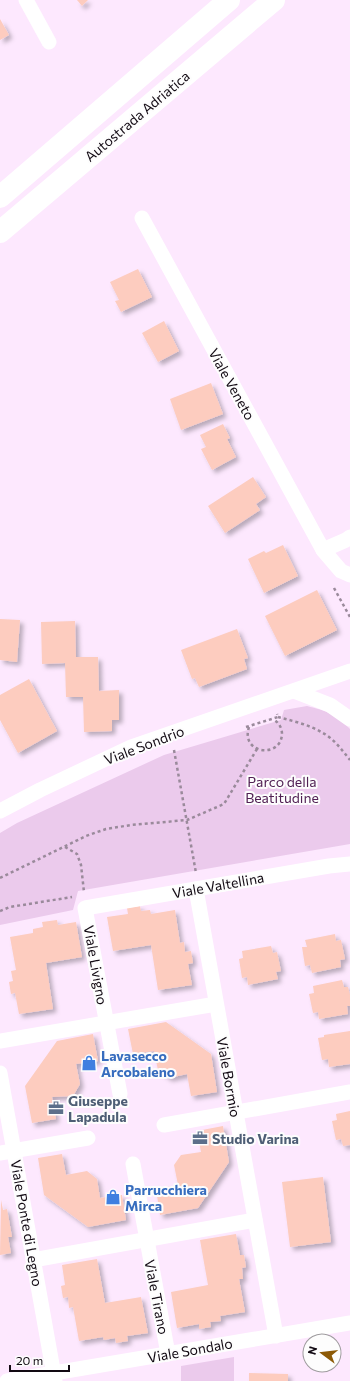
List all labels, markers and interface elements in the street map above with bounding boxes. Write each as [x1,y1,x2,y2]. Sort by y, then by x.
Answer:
street label: Autostrada Adriatica [81,67,193,165]
street label: Viale Veneto [205,345,259,423]
street label: Viale Sondrio [102,722,186,768]
park label: Parco della Beatitudine [245,773,319,806]
street label: Viale Valtellina [171,869,265,901]
street label: Viale Livigno [81,924,111,1006]
street label: Viale Bormio [214,1035,244,1119]
place label: Lavasecco Arcobaleno [101,1047,175,1080]
shop icon: Lavasecco Arcobaleno [80,1054,98,1072]
place label: Giuseppe Lapadula [68,1092,128,1125]
office icon: Giuseppe Lapadula [47,1099,65,1117]
office icon: Studio Varina [191,1129,209,1147]
place label: Studio Varina [212,1130,299,1147]
street label: Viale Ponte di Legno [7,1158,47,1288]
place label: Parrucchiera Mirca [125,1181,207,1214]
shop icon: Parrucchiera Mirca [104,1188,122,1206]
street label: Viale Tirano [141,1258,173,1336]
north arrow [302,1333,342,1373]
street label: Viale Sondalo [146,1334,234,1366]
text: N [305,1345,319,1356]
scale bar [10,1347,69,1373]
text: 20 m [16,1353,43,1367]

